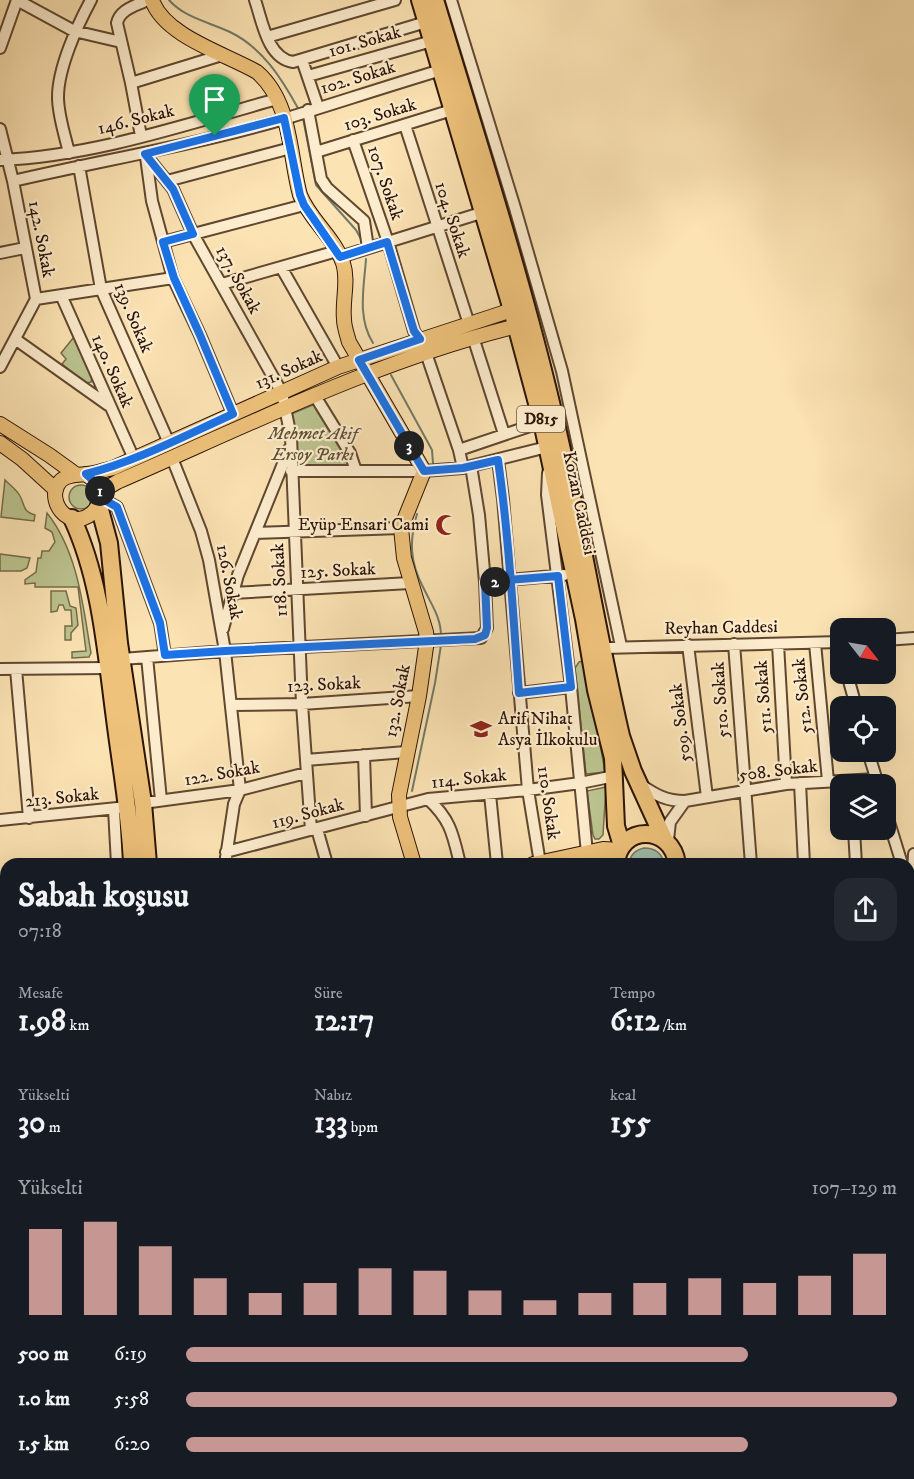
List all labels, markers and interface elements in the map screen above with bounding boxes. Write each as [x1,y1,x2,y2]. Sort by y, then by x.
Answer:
street label: 101. Sokak [326,21,404,63]
street label: 102. Sokak [318,56,398,100]
pin [189,74,240,136]
icon: arrive [198,83,231,116]
street label: 103. Sokak [341,94,419,136]
street label: 146. Sokak [95,100,177,140]
street label: 107. Sokak [362,143,408,223]
street label: 104. Sokak [429,179,475,261]
street label: 142. Sokak [23,199,59,279]
street label: 137. Sokak [210,242,266,318]
street label: 139. Sokak [108,280,158,356]
street label: 140. Sokak [86,331,138,411]
street label: 131. Sokak [252,345,326,395]
road number: D815 [517,406,565,432]
park label: Mehmet Akif Ersoy Parkı [266,423,362,466]
pin: 3 [394,431,424,461]
text: 3 [406,436,412,456]
street label: Kozan Caddesi [557,449,601,557]
pin: 1 [85,476,115,506]
text: 1 [97,481,103,501]
mosque icon: Eyüp Ensari Cami [434,513,458,537]
place label: Eyüp Ensari Cami [298,514,429,536]
street label: 126. Sokak [211,542,247,622]
street label: 118. Sokak [267,542,293,618]
street label: 125. Sokak [300,558,376,584]
pin: 2 [480,567,510,597]
text: 2 [491,572,499,592]
street label: Reyhan Caddesi [664,616,778,640]
north arrow [830,618,896,684]
map controls [830,618,896,840]
street label: 512. Sokak [788,657,818,735]
street label: 511. Sokak [750,659,778,735]
street label: 510. Sokak [707,661,735,739]
street label: 132. Sokak [380,662,416,740]
street label: 123. Sokak [287,672,362,698]
street label: 509. Sokak [665,682,697,764]
button: locate [830,696,896,762]
place label: Arif Nihat Asya İlkokulu [498,708,598,751]
school or university icon: Arif Nihat Asya İlkokulu [469,717,493,741]
street label: 508. Sokak [737,755,819,787]
street label: 122. Sokak [183,757,262,791]
street label: 114. Sokak [430,764,508,794]
street label: 110. Sokak [532,765,564,842]
button: layers [830,774,896,840]
street label: 213. Sokak [24,783,100,813]
street label: 119. Sokak [269,794,347,834]
text: Sabah koşusu [18,876,189,917]
button: share [834,878,897,941]
text: 07:18 [18,919,62,944]
text: Mesafe [18,983,63,1003]
text: Süre [314,983,343,1003]
text: Tempo [610,983,655,1003]
text: 1.98 [18,1003,66,1040]
text: 12:17 [314,1003,374,1040]
text: 6:12 [610,1003,659,1040]
text: km [66,1015,90,1035]
text: /km [659,1015,687,1035]
text: Yükselti [18,1085,70,1105]
text: Nabız [314,1085,352,1105]
text: kcal [610,1085,636,1105]
text: 30 [18,1105,45,1142]
text: 133 [314,1105,347,1142]
text: 155 [610,1105,651,1142]
text: m [45,1117,61,1137]
text: bpm [347,1117,378,1137]
text: Yükselti [18,1176,83,1201]
text: 107–129 m [811,1176,897,1201]
text: 500 m [18,1342,69,1367]
text: 6:19 [114,1342,147,1367]
text: 1.0 km [18,1387,70,1412]
text: 5:58 [114,1387,149,1412]
text: 1.5 km [18,1432,69,1457]
text: 6:20 [114,1432,150,1457]

